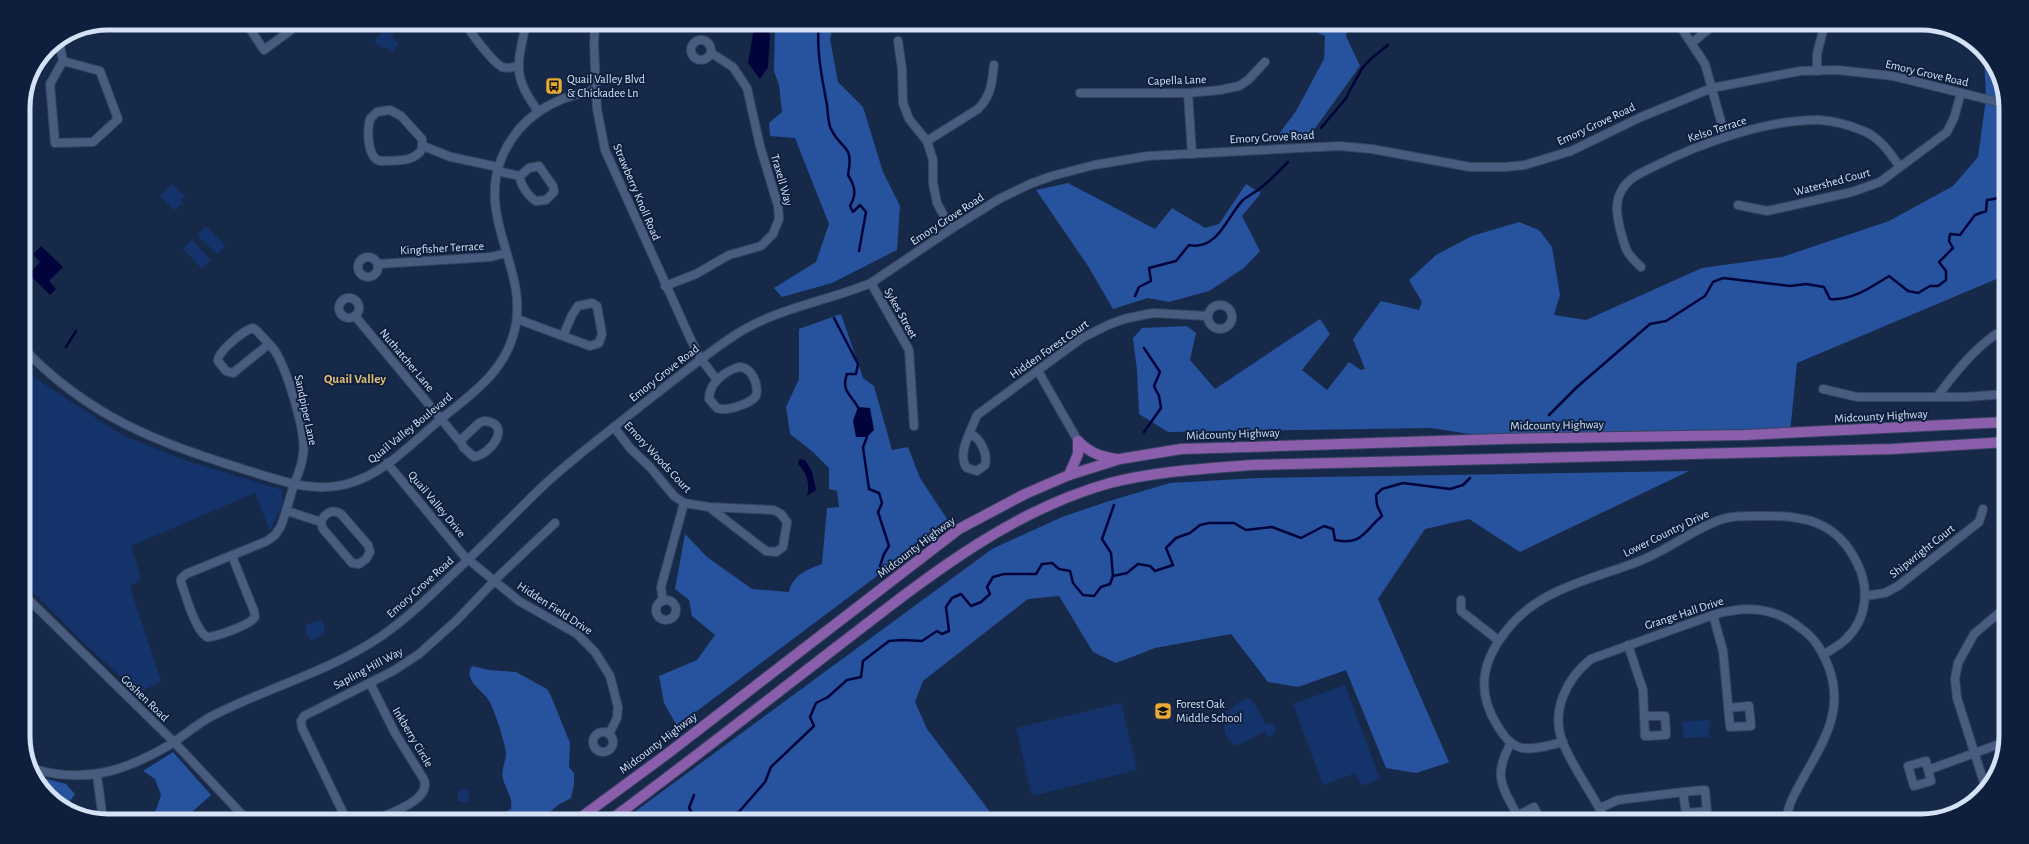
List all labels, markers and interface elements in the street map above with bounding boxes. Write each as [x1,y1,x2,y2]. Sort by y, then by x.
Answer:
street label: Emory Grove Road [1884,58,1970,89]
place label: Quail Valley Blvd & Chickadee Ln [567,73,645,99]
street label: Capella Lane [1147,73,1207,87]
bus stop icon: Quail Valley Blvd & Chickadee Ln [544,76,564,96]
street label: Emory Grove Road [1555,101,1637,148]
street label: Kelso Terrace [1686,114,1748,144]
street label: Emory Grove Road [1229,129,1315,146]
street label: Strawberry Knoll Road [610,142,663,242]
street label: Traxell Way [768,153,795,208]
street label: Watershed Court [1792,166,1872,198]
street label: Emory Grove Road [908,191,986,248]
street label: Kingfisher Terrace [400,240,484,256]
street label: Sykes Street [881,286,920,341]
street label: Hidden Forest Court [1007,317,1091,381]
street label: Nuthatcher Lane [377,326,437,394]
street label: Emory Grove Road [627,342,702,405]
district label: Quail Valley [324,373,386,386]
street label: Sandpiper Lane [293,374,319,446]
street label: Quail Valley Boulevard [366,390,455,466]
street label: Midcounty Highway [1834,408,1928,425]
street label: Midcounty Highway [1510,418,1604,433]
street label: Emory Woods Court [621,419,694,496]
street label: Midcounty Highway [1186,426,1280,443]
street label: Quail Valley Drive [405,469,468,540]
street label: Lower Country Drive [1621,507,1711,560]
street label: Midcounty Highway [875,514,958,581]
street label: Shipwright Court [1887,522,1957,580]
street label: Emory Grove Road [384,554,456,621]
street label: Hidden Field Drive [515,579,595,637]
street label: Grange Hall Drive [1643,595,1725,631]
street label: Sapling Hill Way [331,645,405,692]
street label: Goshen Road [119,672,171,724]
place label: Forest Oak Middle School [1176,698,1242,724]
school or university icon: Forest Oak Middle School [1153,701,1173,721]
street label: Inkberry Circle [390,705,436,770]
street label: Midcounty Highway [617,710,700,777]

